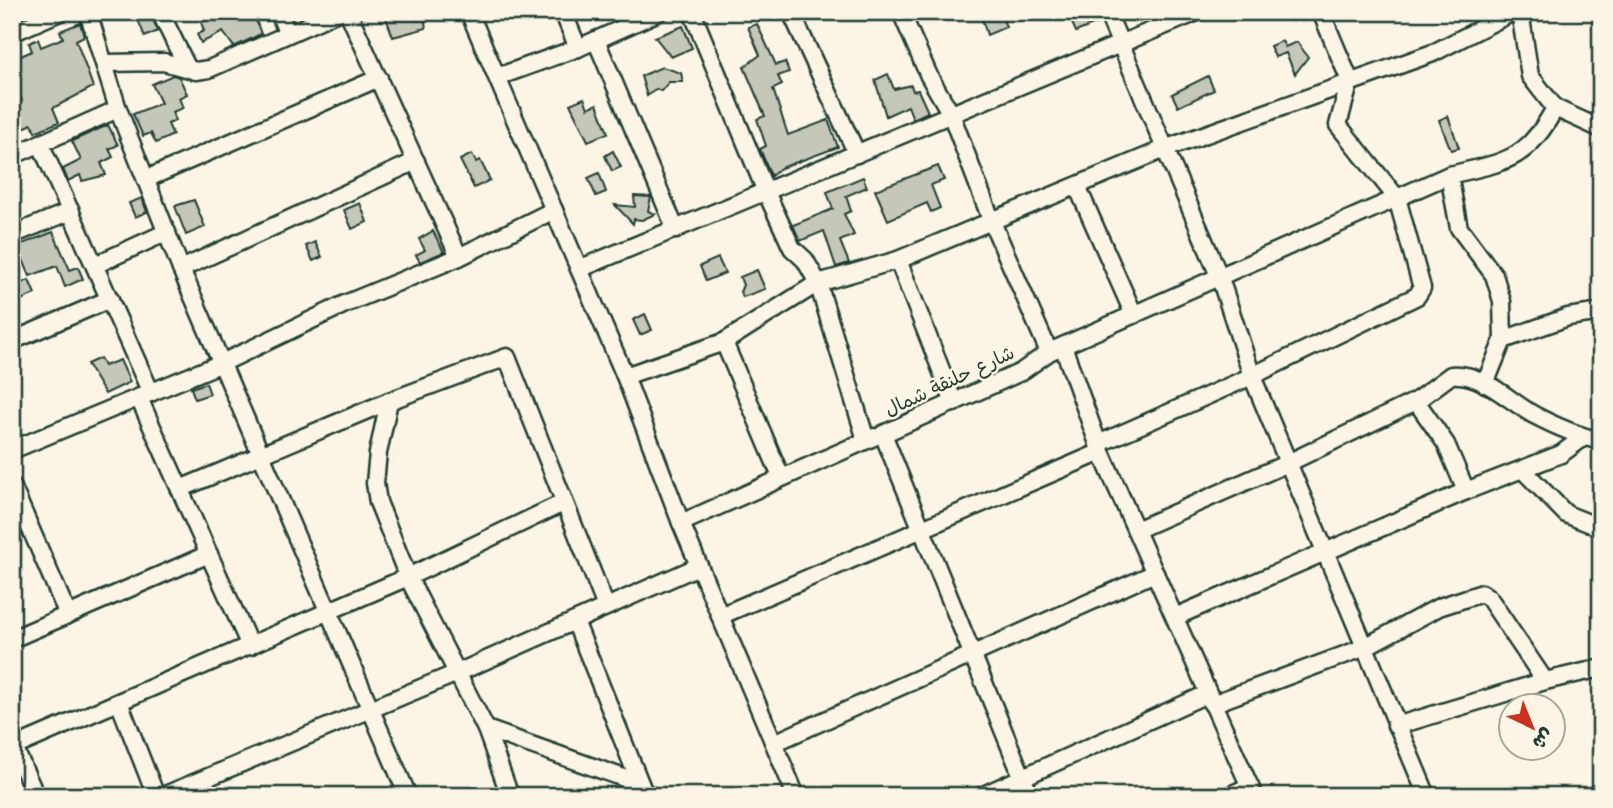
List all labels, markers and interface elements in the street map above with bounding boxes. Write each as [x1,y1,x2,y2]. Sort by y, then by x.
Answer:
street label: شارع حلنقة شمال [880,339,1019,423]
north arrow [1498,692,1568,762]
text: ش [1528,724,1560,756]

